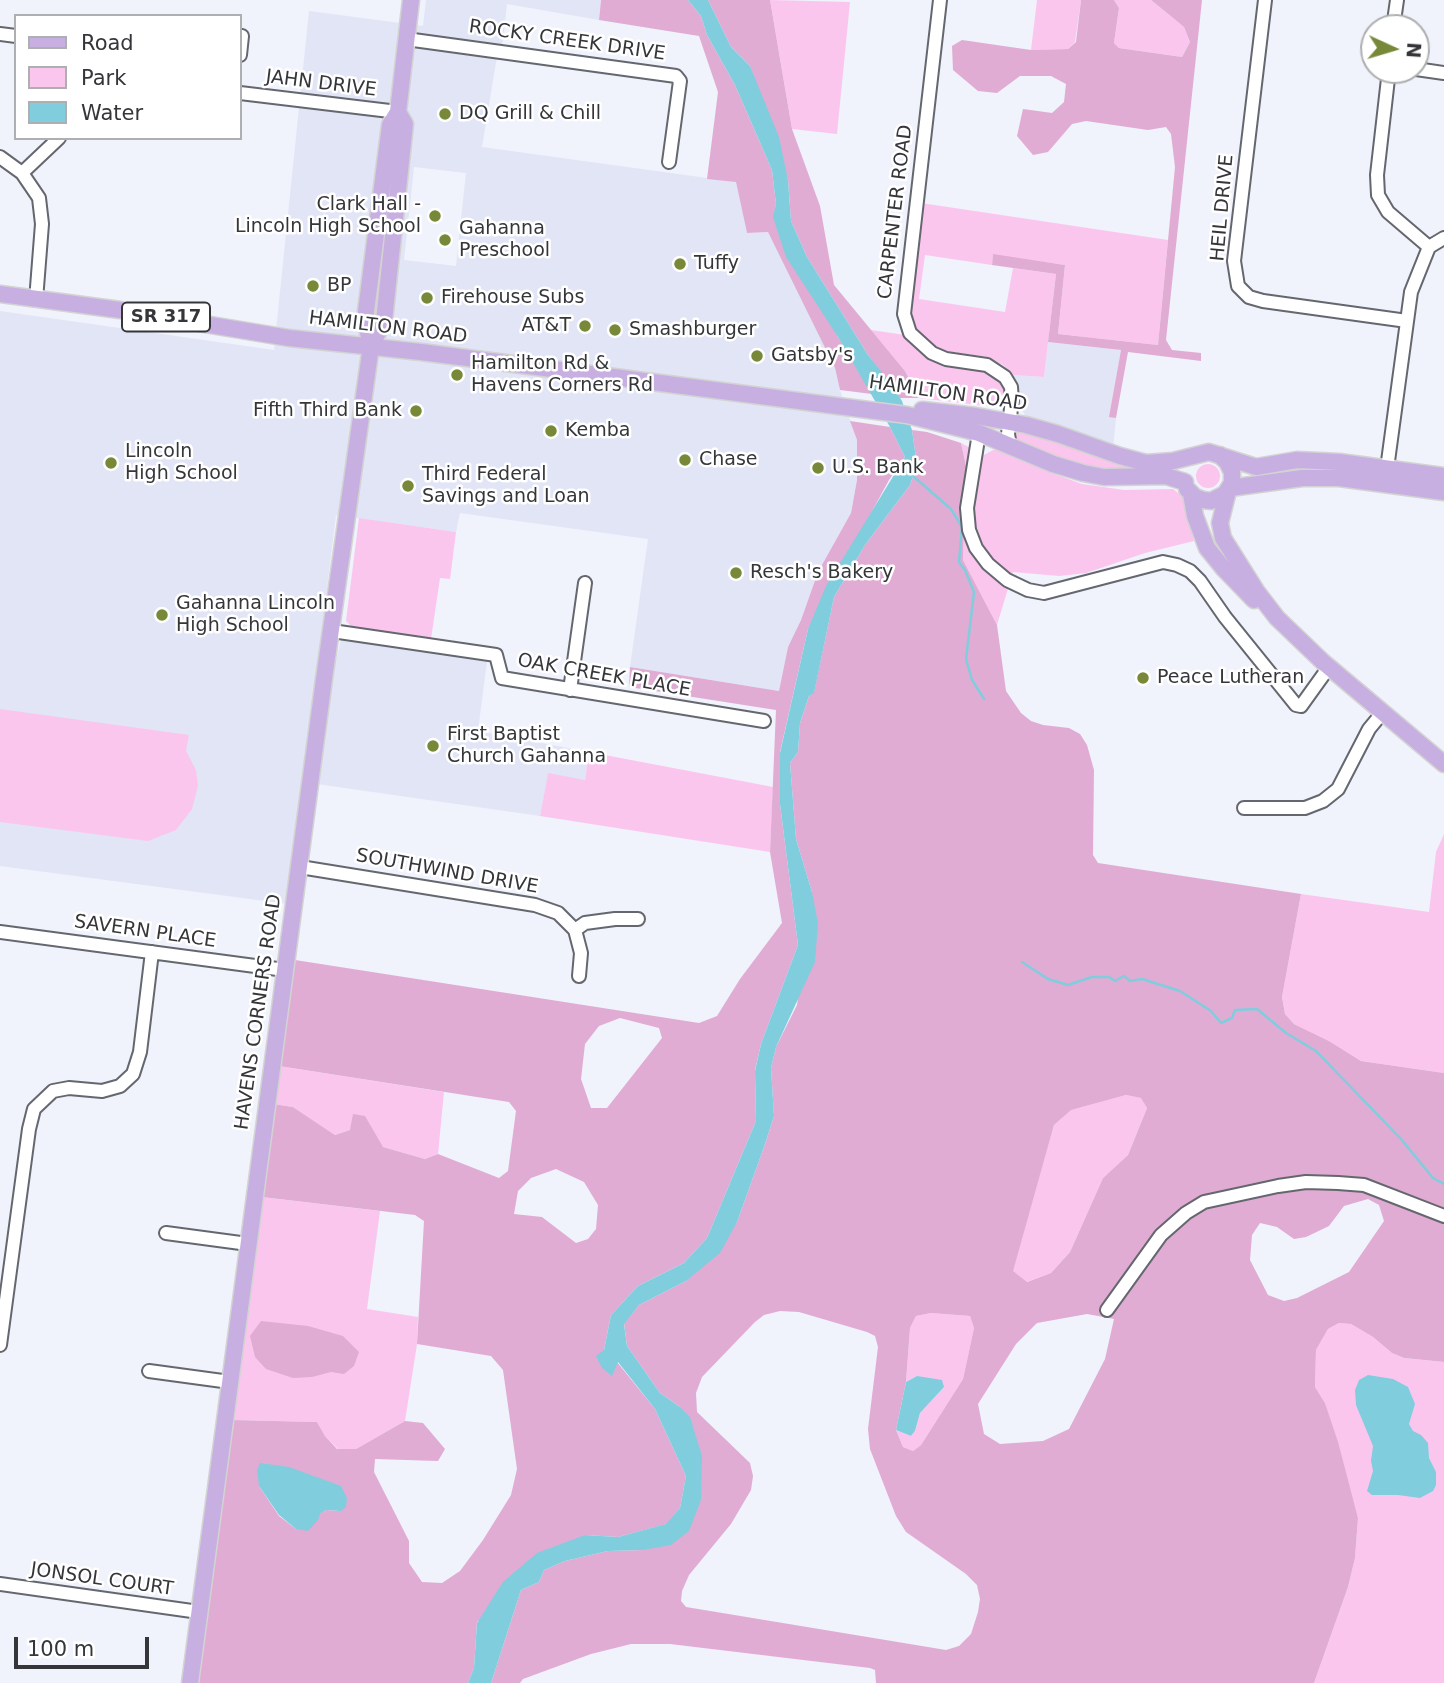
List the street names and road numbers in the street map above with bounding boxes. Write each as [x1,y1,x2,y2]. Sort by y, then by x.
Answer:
street label: ROCKY CREEK DRIVE [467,16,667,66]
street label: JAHN DRIVE [264,66,378,102]
street label: CARPENTER ROAD [874,124,918,300]
street label: HEIL DRIVE [1207,154,1239,262]
road number: SR 317 [122,302,210,332]
street label: HAMILTON ROAD [307,307,469,349]
street label: HAMILTON ROAD [867,372,1029,416]
street label: OAK CREEK PLACE [516,650,692,702]
street label: SOUTHWIND DRIVE [354,845,540,899]
street label: HAVENS CORNERS ROAD [231,893,287,1131]
street label: SAVERN PLACE [73,911,217,953]
street label: JONSOL COURT [29,1559,175,1601]

